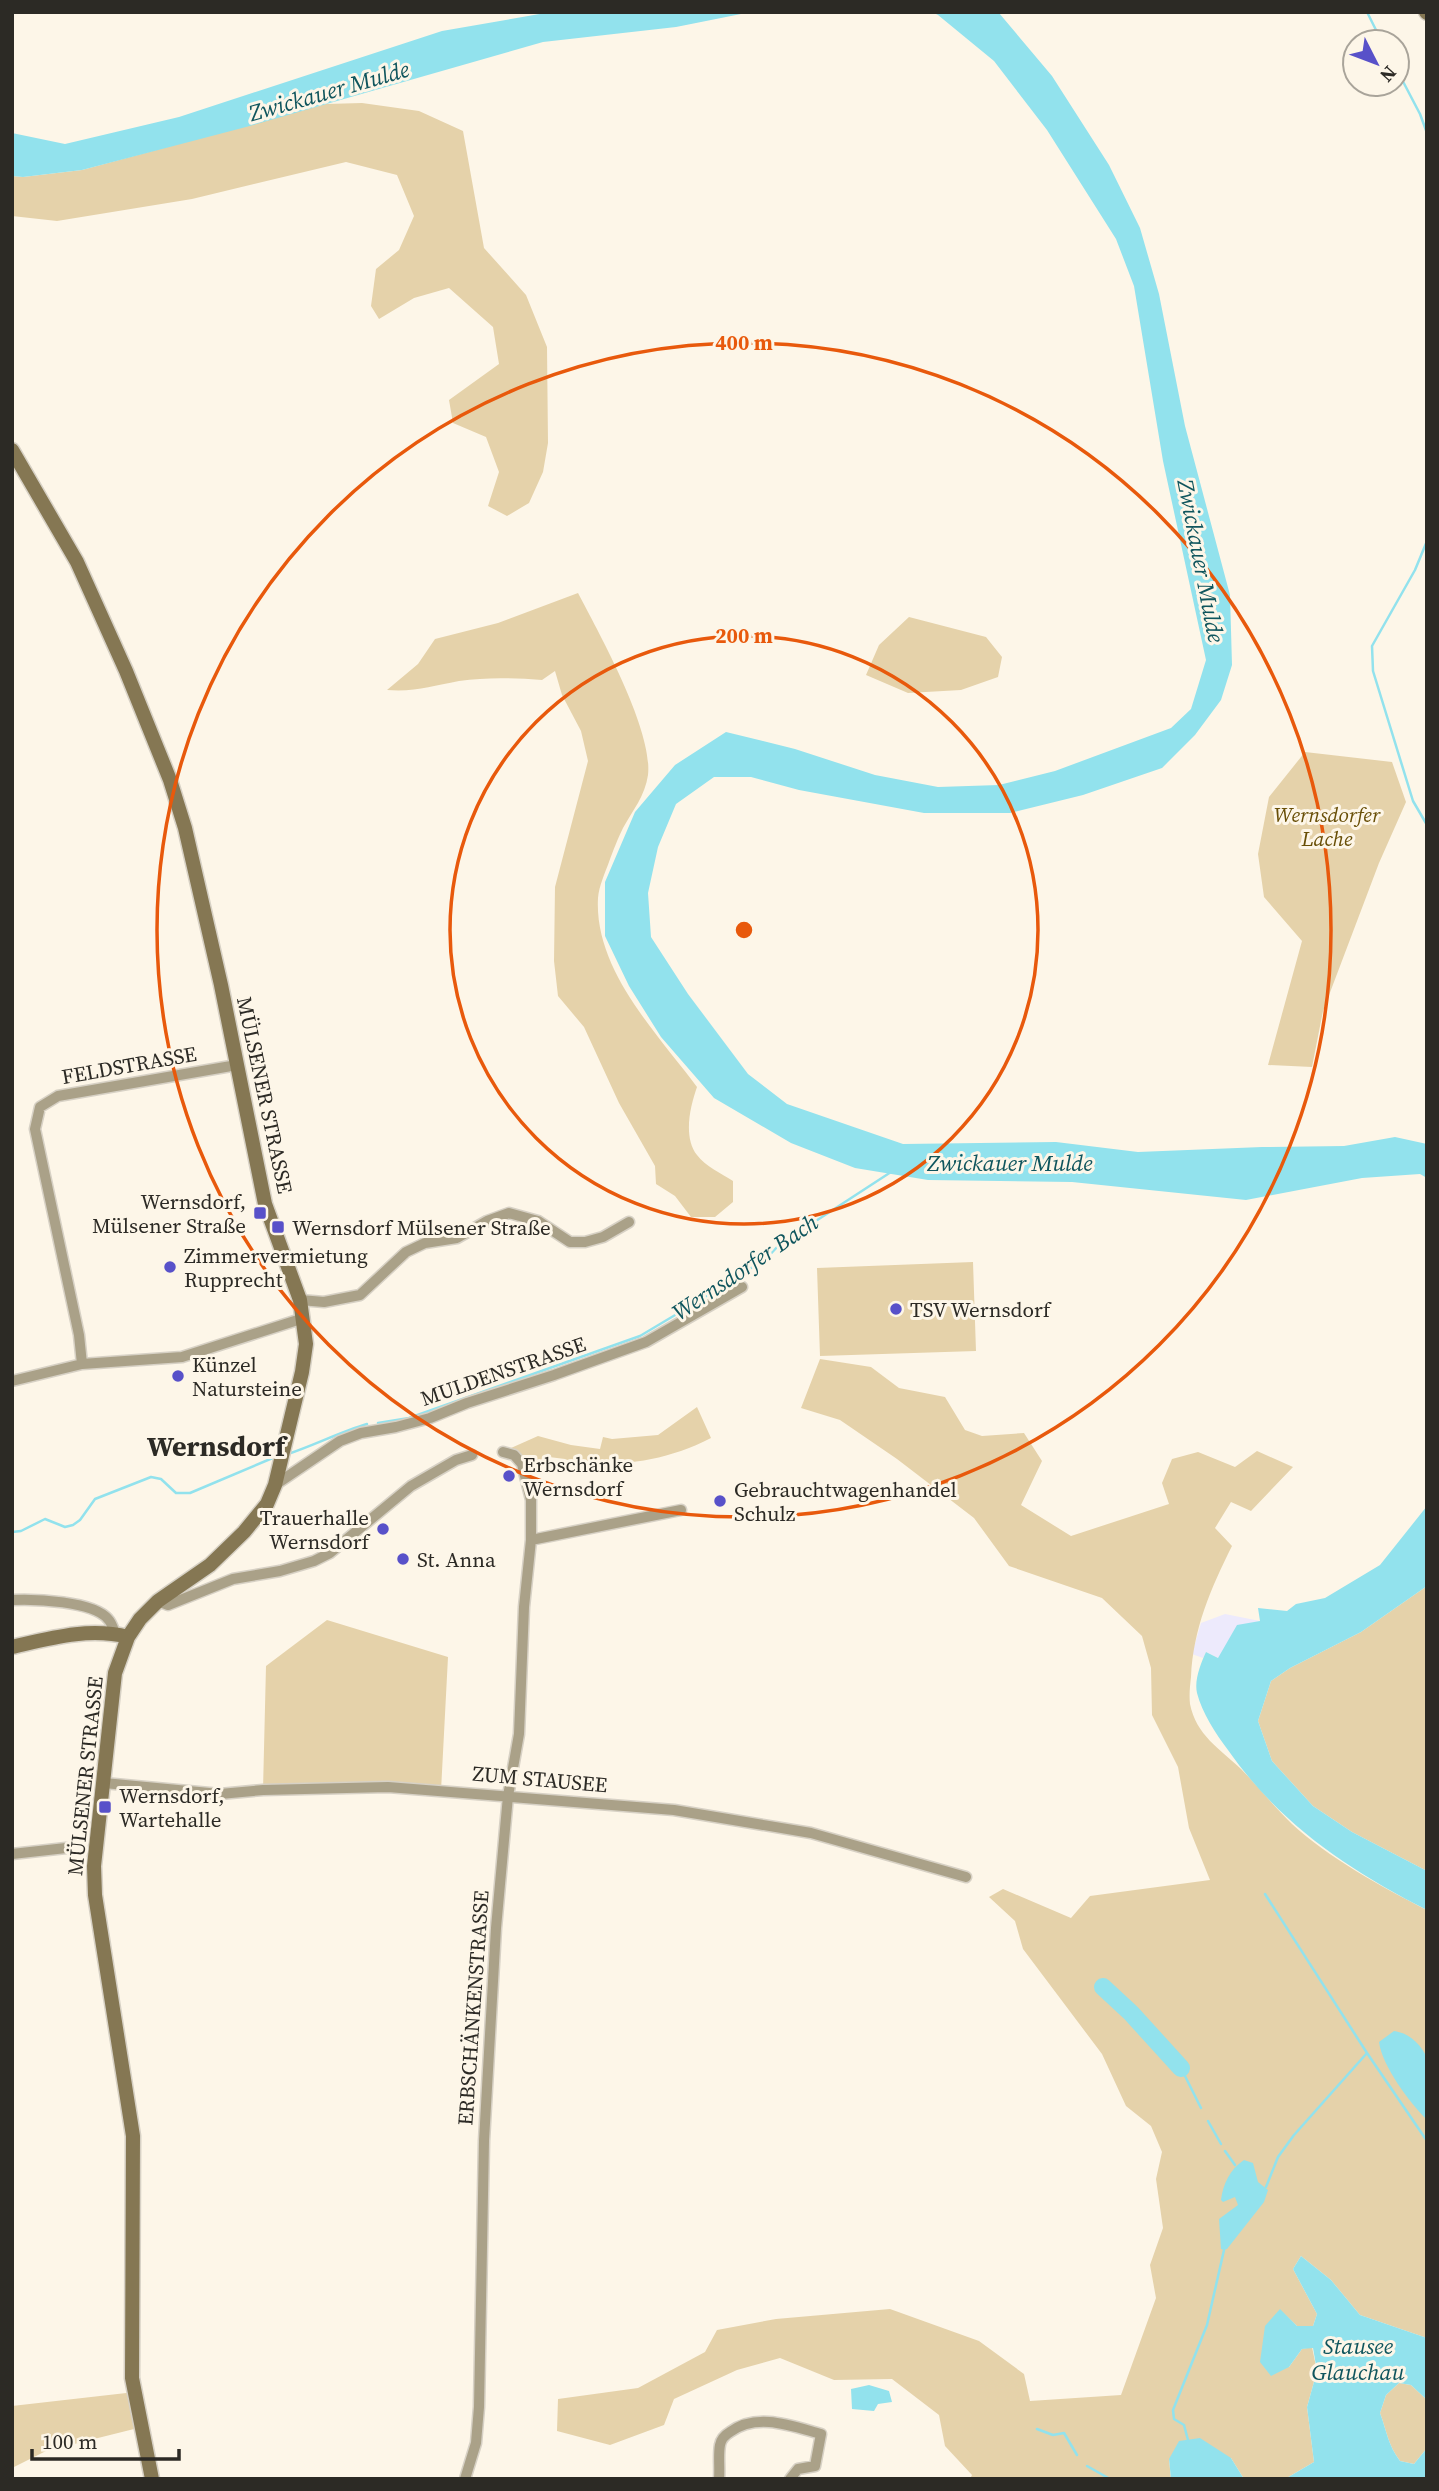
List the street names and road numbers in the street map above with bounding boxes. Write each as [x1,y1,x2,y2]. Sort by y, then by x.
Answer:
street label: MÜLSENER STRASSE [230,994,300,1196]
street label: FELDSTRASSE [59,1039,199,1091]
street label: MULDENSTRASSE [417,1329,589,1413]
street label: MÜLSENER STRASSE [60,1675,110,1877]
street label: ZUM STAUSEE [471,1759,609,1799]
street label: ERBSCHÄNKENSTRASSE [450,1889,496,2127]

